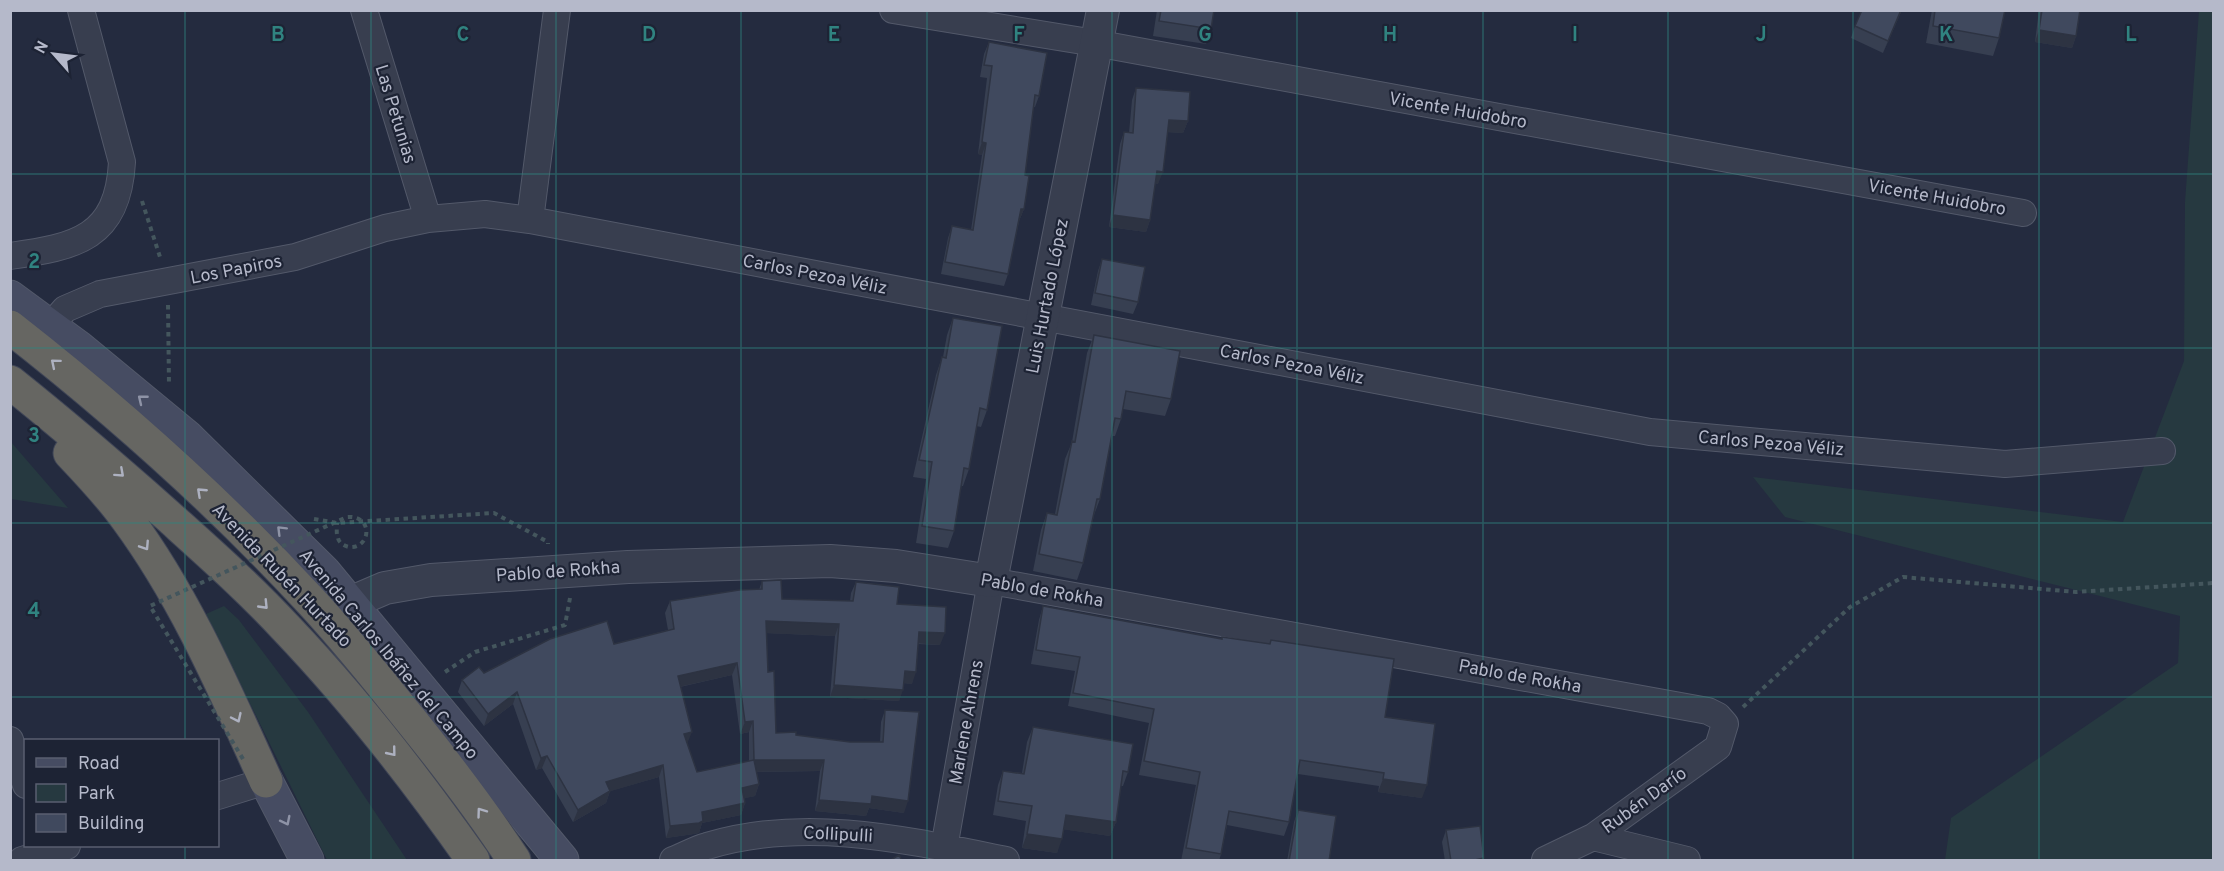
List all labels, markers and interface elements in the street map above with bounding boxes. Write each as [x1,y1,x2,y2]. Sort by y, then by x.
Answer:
text: B [271,23,285,49]
text: C [457,23,469,49]
text: D [642,23,656,49]
text: E [828,23,840,49]
text: F [1013,23,1025,49]
text: G [1198,23,1212,49]
text: H [1383,23,1397,49]
text: I [1572,23,1578,49]
text: J [1755,23,1767,49]
text: K [1939,23,1953,49]
text: L [2125,23,2137,49]
north arrow [24,24,84,84]
text: N [31,38,54,58]
street label: Las Petunias [369,62,421,167]
street label: Vicente Huidobro [1387,88,1529,135]
street label: Vicente Huidobro [1866,175,2008,222]
street label: Luis Hurtado López [1022,217,1075,376]
text: 2 [28,250,40,276]
street label: Los Papiros [188,250,284,291]
street label: Carlos Pezoa Véliz [741,250,889,301]
street label: Carlos Pezoa Véliz [1218,340,1366,391]
one-way arrow [51,359,62,370]
one-way arrow [138,395,149,406]
text: 3 [28,424,40,450]
street label: Carlos Pezoa Véliz [1697,427,1845,462]
one-way arrow [113,466,124,477]
one-way arrow [198,488,208,499]
street label: Avenida Rubén Hurtado [206,499,356,653]
one-way arrow [277,526,288,536]
one-way arrow [138,539,149,550]
street label: Avenida Carlos Ibáñez del Campo [293,545,483,765]
street label: Pablo de Rokha [495,557,621,588]
street label: Pablo de Rokha [978,569,1105,614]
one-way arrow [257,598,268,608]
text: 4 [28,599,40,625]
street label: Pablo de Rokha [1456,655,1583,700]
street label: Marlene Ahrens [945,658,990,786]
one-way arrow [229,711,241,722]
legend [24,739,219,847]
one-way arrow [384,745,395,756]
text: Road [78,753,120,776]
street label: Rubén Darío [1598,763,1692,840]
text: Park [78,783,115,806]
one-way arrow [477,808,488,819]
text: Building [78,813,144,836]
one-way arrow [279,815,290,825]
street label: Collipulli [802,822,874,849]

